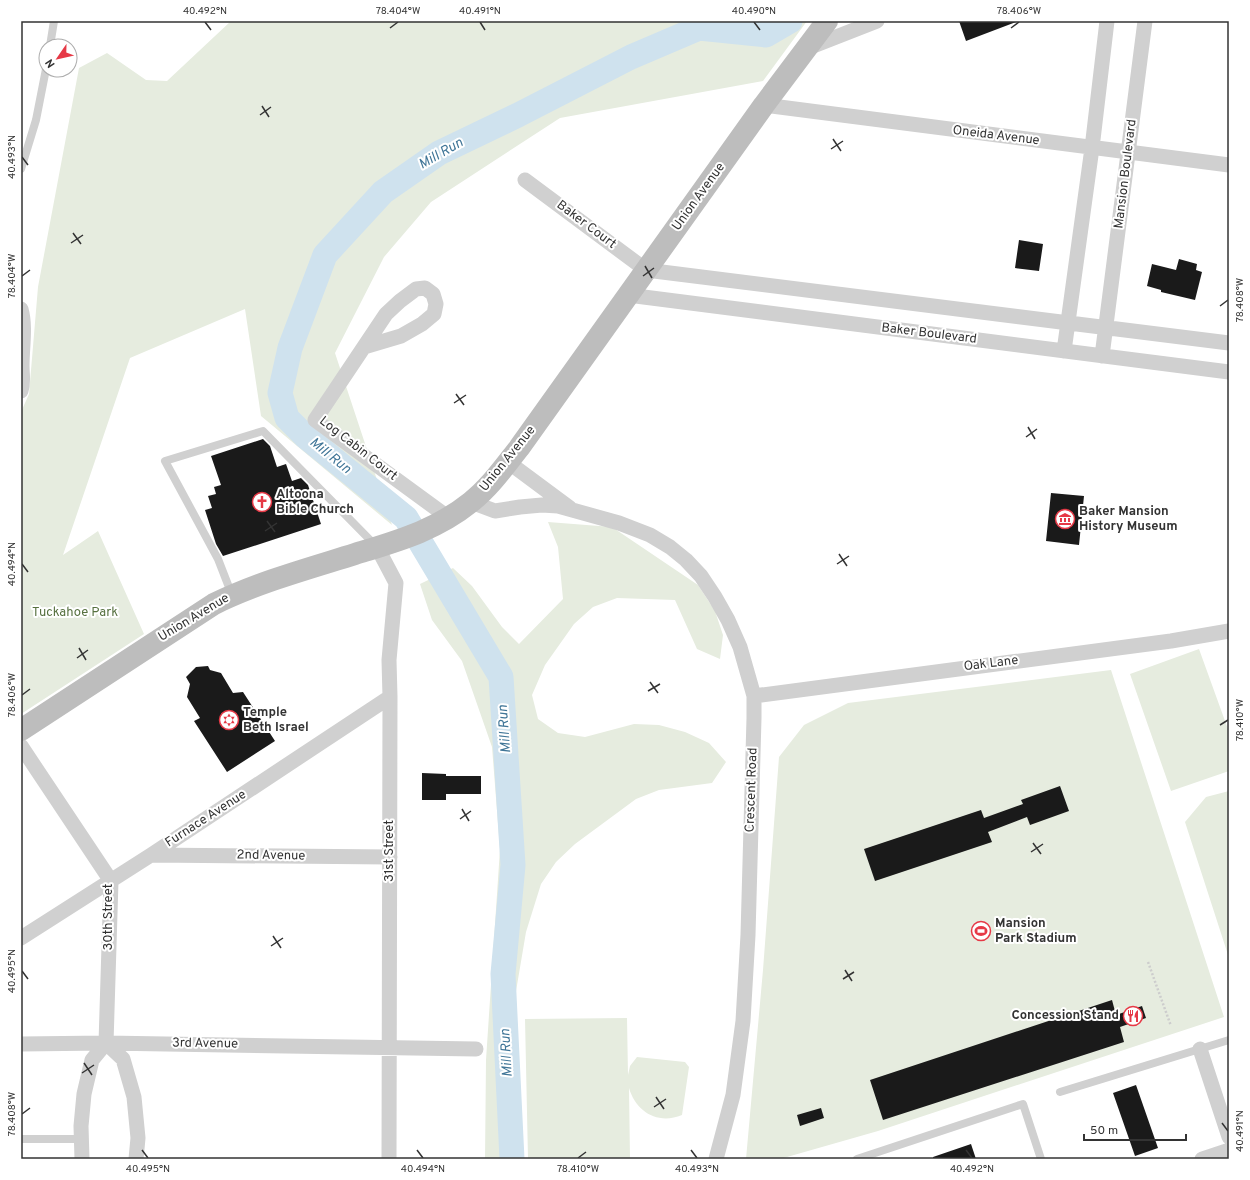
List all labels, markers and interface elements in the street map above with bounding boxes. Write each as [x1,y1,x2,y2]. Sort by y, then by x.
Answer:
text: 40.492°N [183,5,227,18]
text: 78.404°W [376,5,420,18]
text: 40.491°N [459,5,501,18]
text: 40.490°N [732,5,776,18]
text: 78.406°W [997,5,1041,18]
north arrow [38,38,78,78]
text: N [43,56,59,70]
street label: Mansion Boulevard [1111,118,1141,230]
street label: Oneida Avenue [952,123,1040,149]
water label: Mill Run [416,134,467,174]
text: 40.493°N [6,135,19,179]
street label: Union Avenue [669,160,729,234]
street label: Baker Court [553,197,619,253]
text: 78.404°W [6,254,19,298]
text: 78.408°W [1234,278,1247,322]
street label: Baker Boulevard [880,320,978,348]
street label: Log Cabin Court [316,414,400,484]
street label: Union Avenue [477,423,539,495]
water label: Mill Run [306,434,355,478]
place label: Altoona Bible Church [276,487,354,518]
church icon: Altoona Bible Church [251,491,273,513]
place label: Baker Mansion History Museum [1079,504,1178,535]
museum icon: Baker Mansion History Museum [1054,508,1076,530]
text: 40.494°N [6,542,19,586]
street label: Union Avenue [156,591,232,645]
park label: Tuckahoe Park [32,605,118,621]
street label: Oak Lane [963,653,1019,675]
text: 78.406°W [6,673,19,717]
text: 78.410°W [1234,699,1247,741]
water label: Mill Run [495,704,515,754]
place label: Temple Beth Israel [243,705,309,736]
synagogue icon: Temple Beth Israel [218,709,240,731]
street label: Crescent Road [743,747,761,833]
street label: Furnace Avenue [163,787,249,851]
street label: 31st Street [382,820,398,882]
street label: 2nd Avenue [236,847,306,865]
street label: 30th Street [101,883,117,950]
place label: Mansion Park Stadium [995,916,1077,947]
sports icon: Mansion Park Stadium [970,920,992,942]
text: 40.495°N [6,949,19,993]
restaurant icon: Concession Stand [1122,1005,1144,1027]
place label: Concession Stand [1011,1008,1119,1024]
water label: Mill Run [497,1028,517,1078]
street label: 3rd Avenue [172,1035,238,1053]
text: 78.408°W [6,1092,19,1136]
text: 40.491°N [1234,1110,1247,1152]
scale bar [1084,1116,1186,1142]
text: 50 m [1090,1123,1118,1139]
text: 40.495°N [126,1163,170,1176]
text: 40.494°N [401,1163,445,1176]
text: 78.410°W [557,1163,599,1176]
text: 40.493°N [675,1163,719,1176]
text: 40.492°N [950,1163,994,1176]

